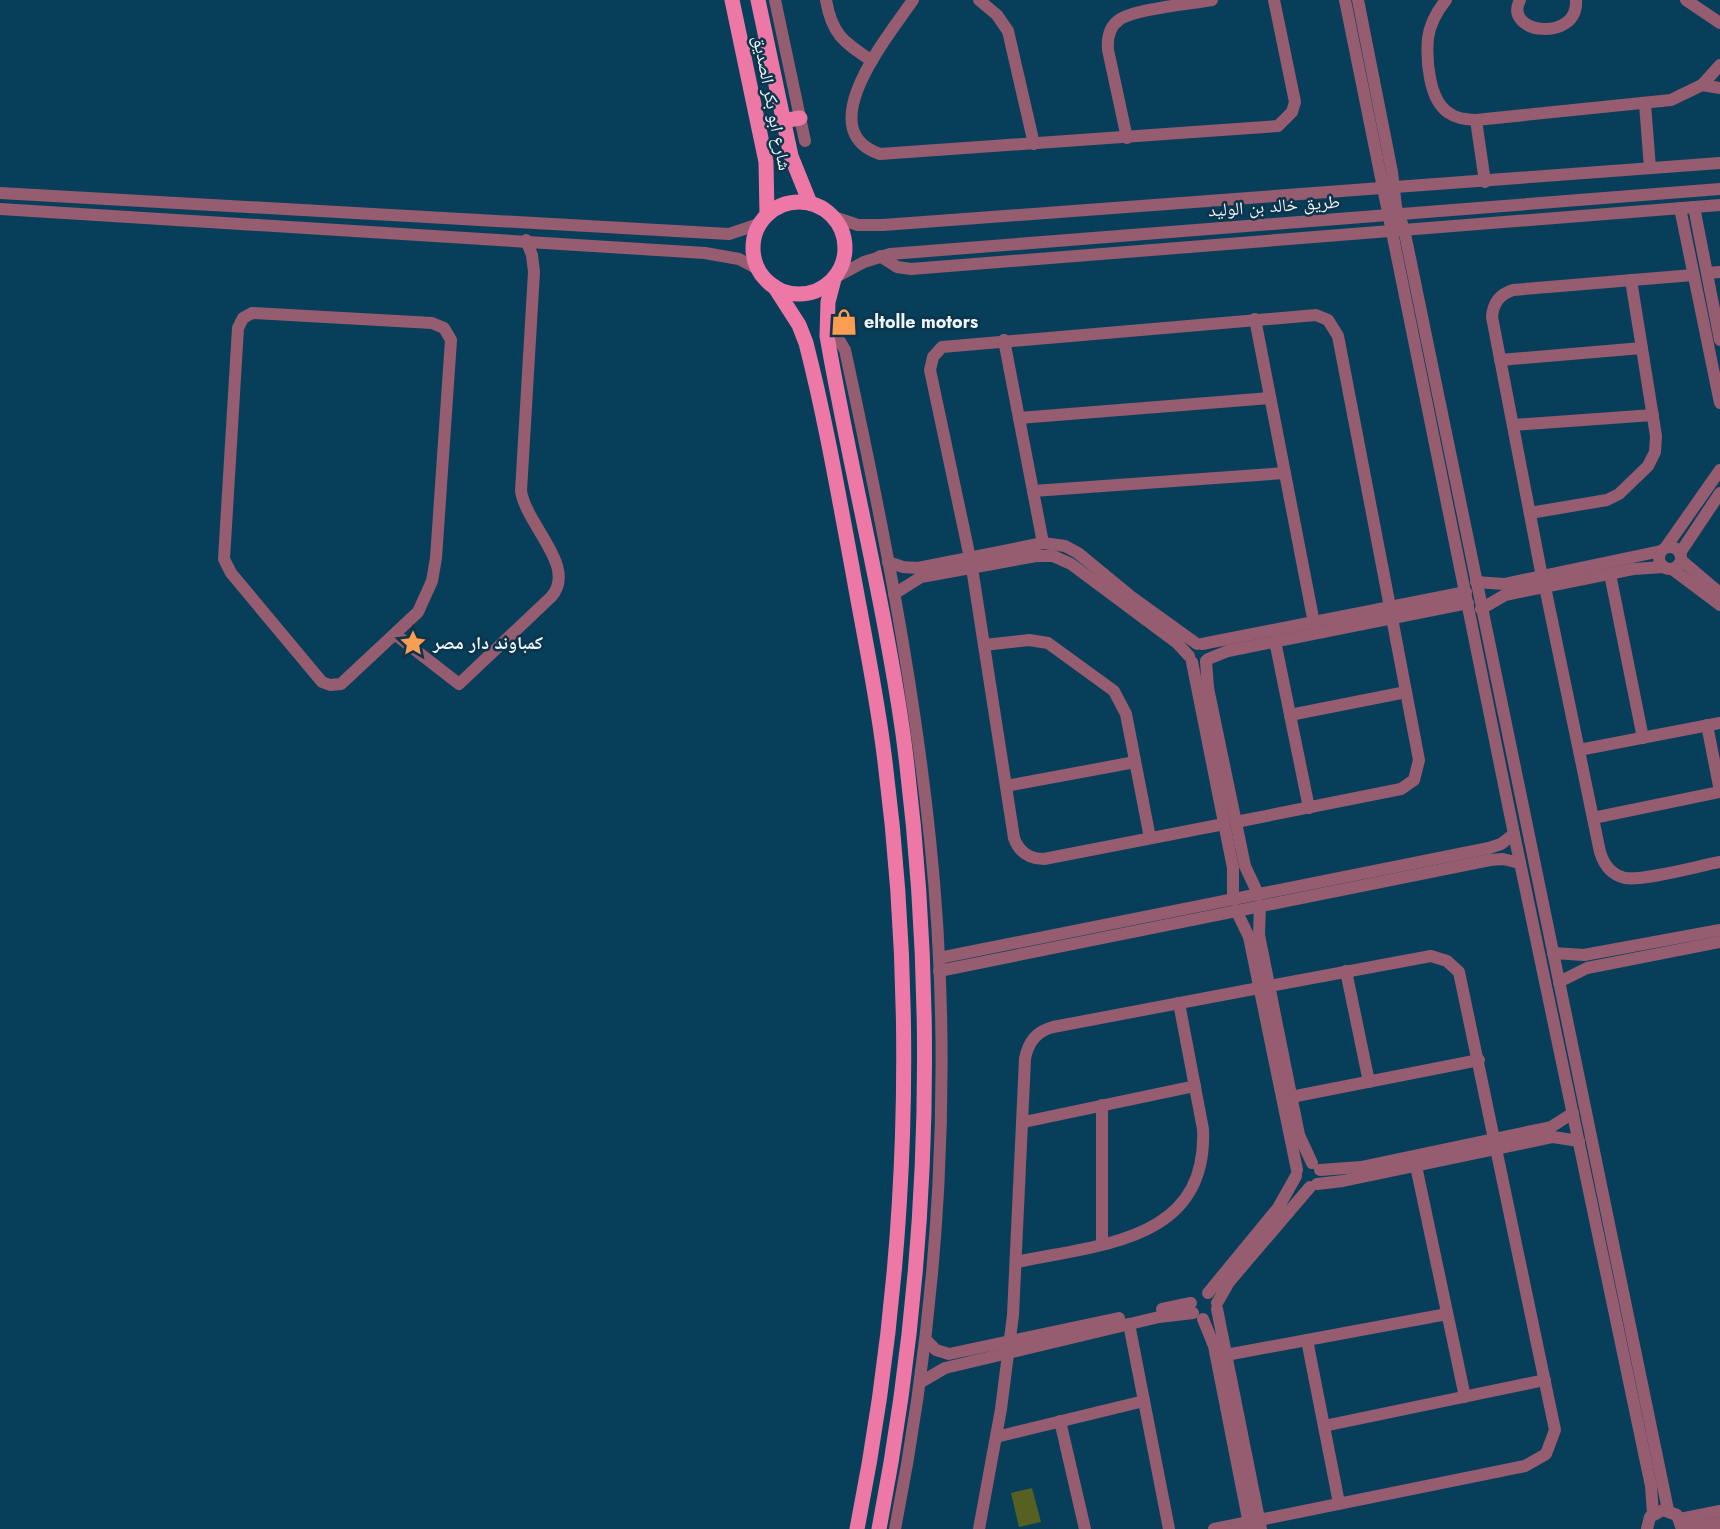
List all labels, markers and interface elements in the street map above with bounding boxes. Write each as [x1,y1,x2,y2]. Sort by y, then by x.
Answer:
street label: شارع ابو بكر الصديق [746,33,798,173]
street label: طريق خالد بن الوليد [1207,188,1341,224]
shop icon: eltolle motors [829,307,859,337]
place label: eltolle motors [864,309,978,335]
place icon: كمباوند دار مصر [398,628,428,658]
place label: كمباوند دار مصر [432,630,543,656]

